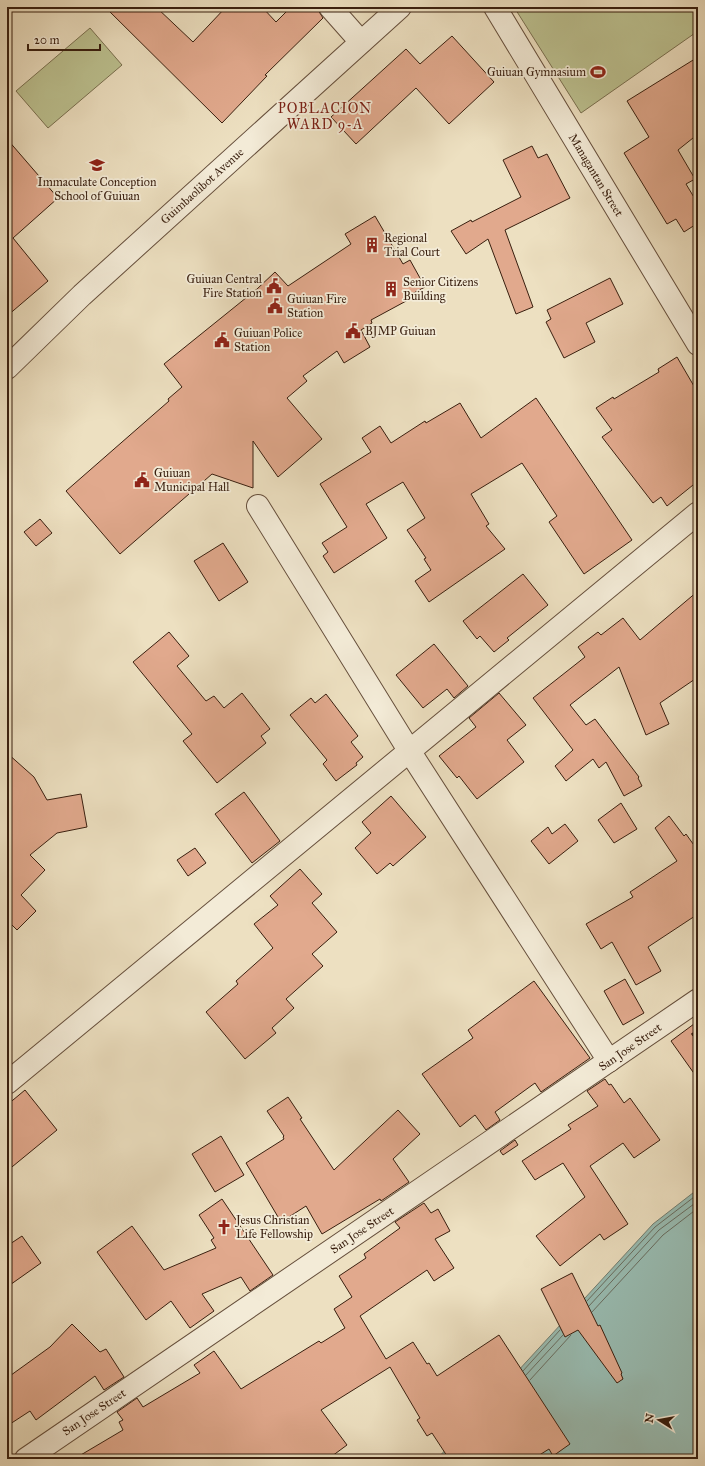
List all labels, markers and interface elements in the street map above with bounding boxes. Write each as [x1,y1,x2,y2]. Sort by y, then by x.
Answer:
scale bar [28,26,100,52]
text: 20 m [34,33,60,47]
sports icon: Guiuan Gymnasium [589,63,607,81]
place label: Guiuan Gymnasium [487,65,586,79]
district label: POBLACION WARD 9-A [278,100,372,133]
street label: Managantan Street [565,131,627,220]
street label: Guimbaolibot Avenue [158,145,246,227]
school or university icon: Immaculate Conception School of Guiuan [88,156,106,174]
place label: Immaculate Conception School of Guiuan [38,175,157,203]
place label: Regional Trial Court [384,231,441,259]
building icon: Regional Trial Court [363,236,381,254]
place label: Guiuan Central Fire Station [186,272,263,300]
place label: Senior Citizens Building [403,275,478,304]
public building icon: Guiuan Central Fire Station [265,277,283,295]
building icon: Senior Citizens Building [382,280,400,298]
place label: Guiuan Fire Station [287,292,346,320]
public building icon: Guiuan Fire Station [266,297,284,315]
public building icon: BJMP Guiuan [344,322,362,340]
place label: BJMP Guiuan [365,324,436,339]
place label: Guiuan Police Station [234,326,302,354]
public building icon: Guiuan Police Station [213,331,231,349]
place label: Guiuan Municipal Hall [154,466,230,494]
public building icon: Guiuan Municipal Hall [133,471,151,489]
street label: San Jose Street [596,1020,665,1075]
street label: San Jose Street [328,1203,398,1257]
place label: Jesus Christian Life Fellowship [234,1213,313,1241]
church icon: Jesus Christian Life Fellowship [215,1218,233,1236]
street label: San Jose Street [60,1385,130,1439]
north arrow [639,1400,679,1440]
text: N [642,1412,657,1424]

